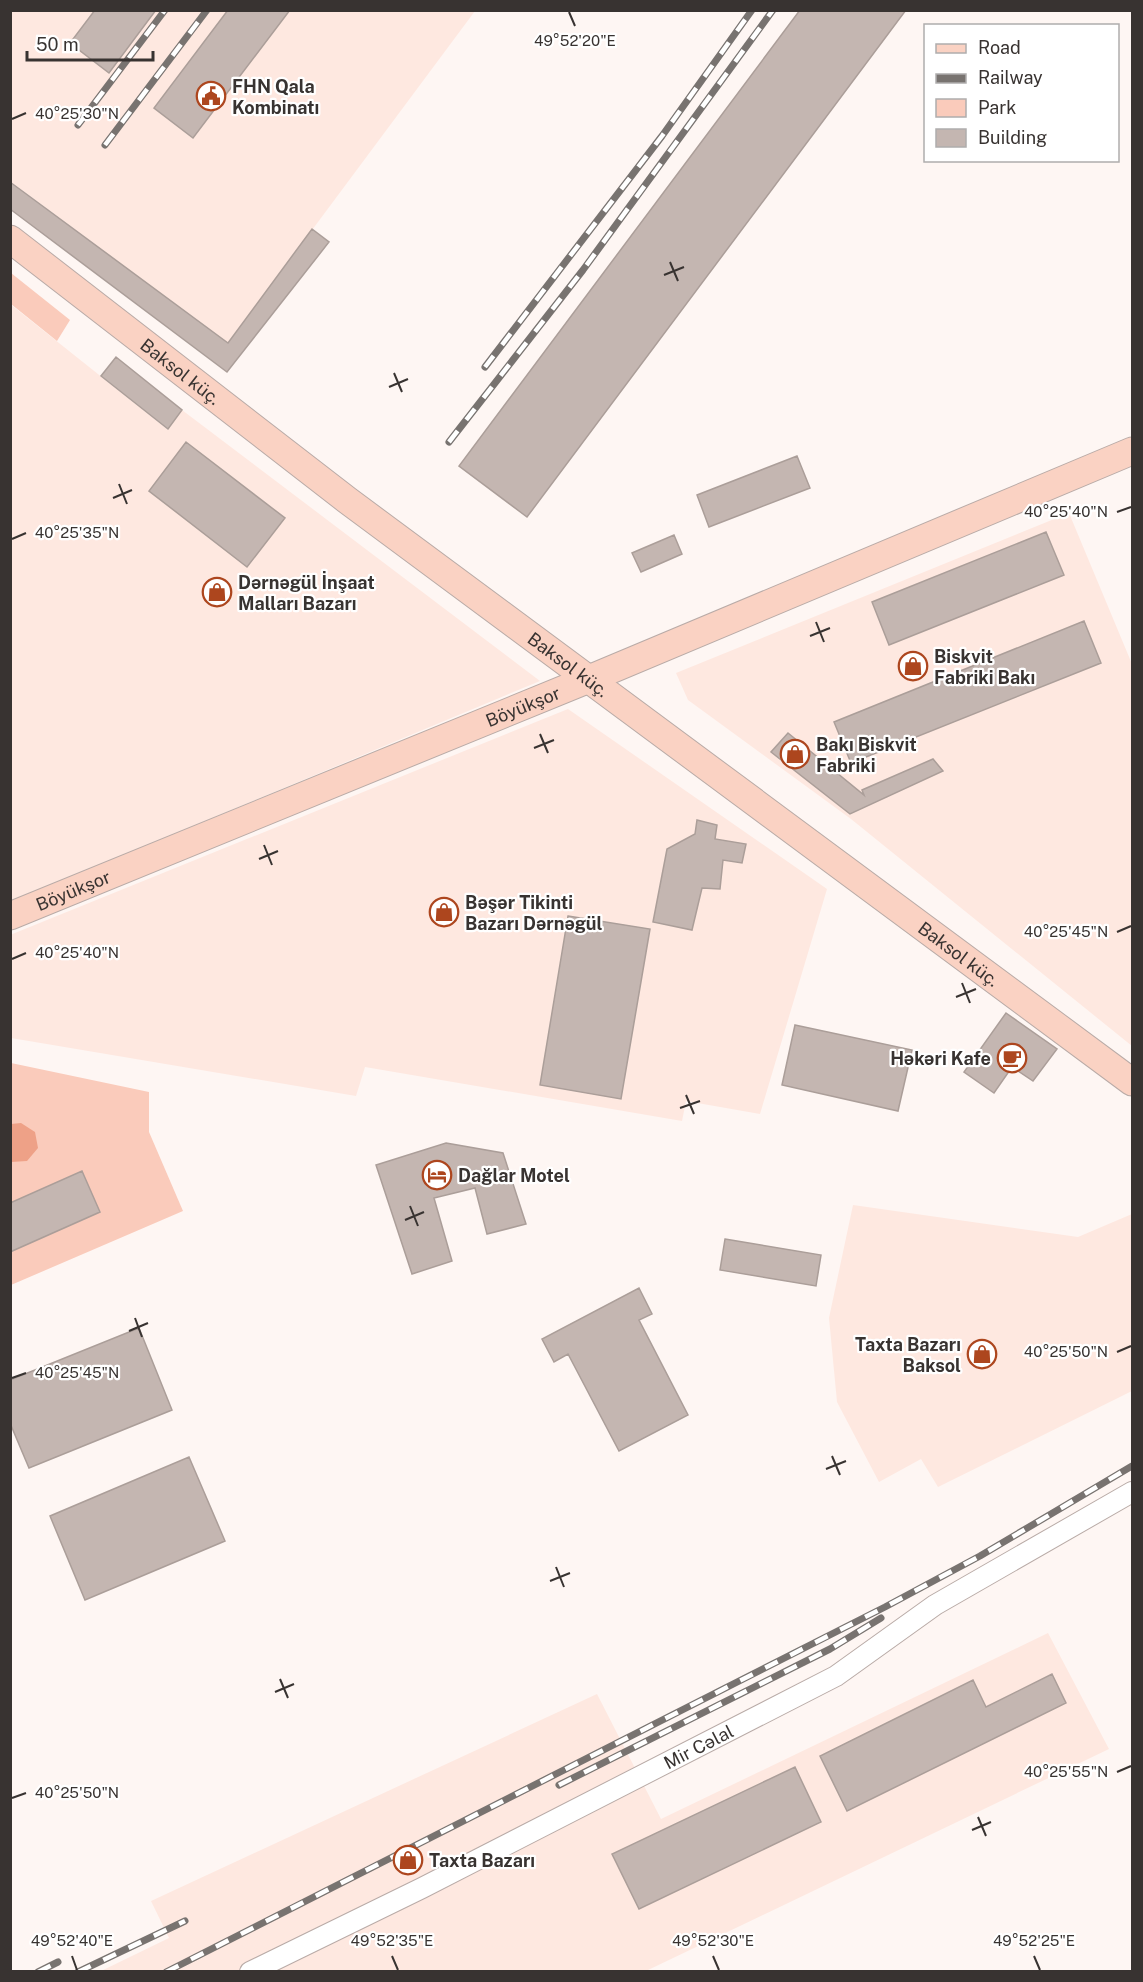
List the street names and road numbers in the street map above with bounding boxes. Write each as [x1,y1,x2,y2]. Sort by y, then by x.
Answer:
street label: Baksol küç. [137,334,225,409]
street label: Baksol küç. [524,627,613,701]
street label: Böyükşor [482,682,563,731]
street label: Böyükşor [33,866,113,915]
street label: Baksol küç. [914,917,1003,990]
street label: Mir Cəlal [660,1720,737,1773]

